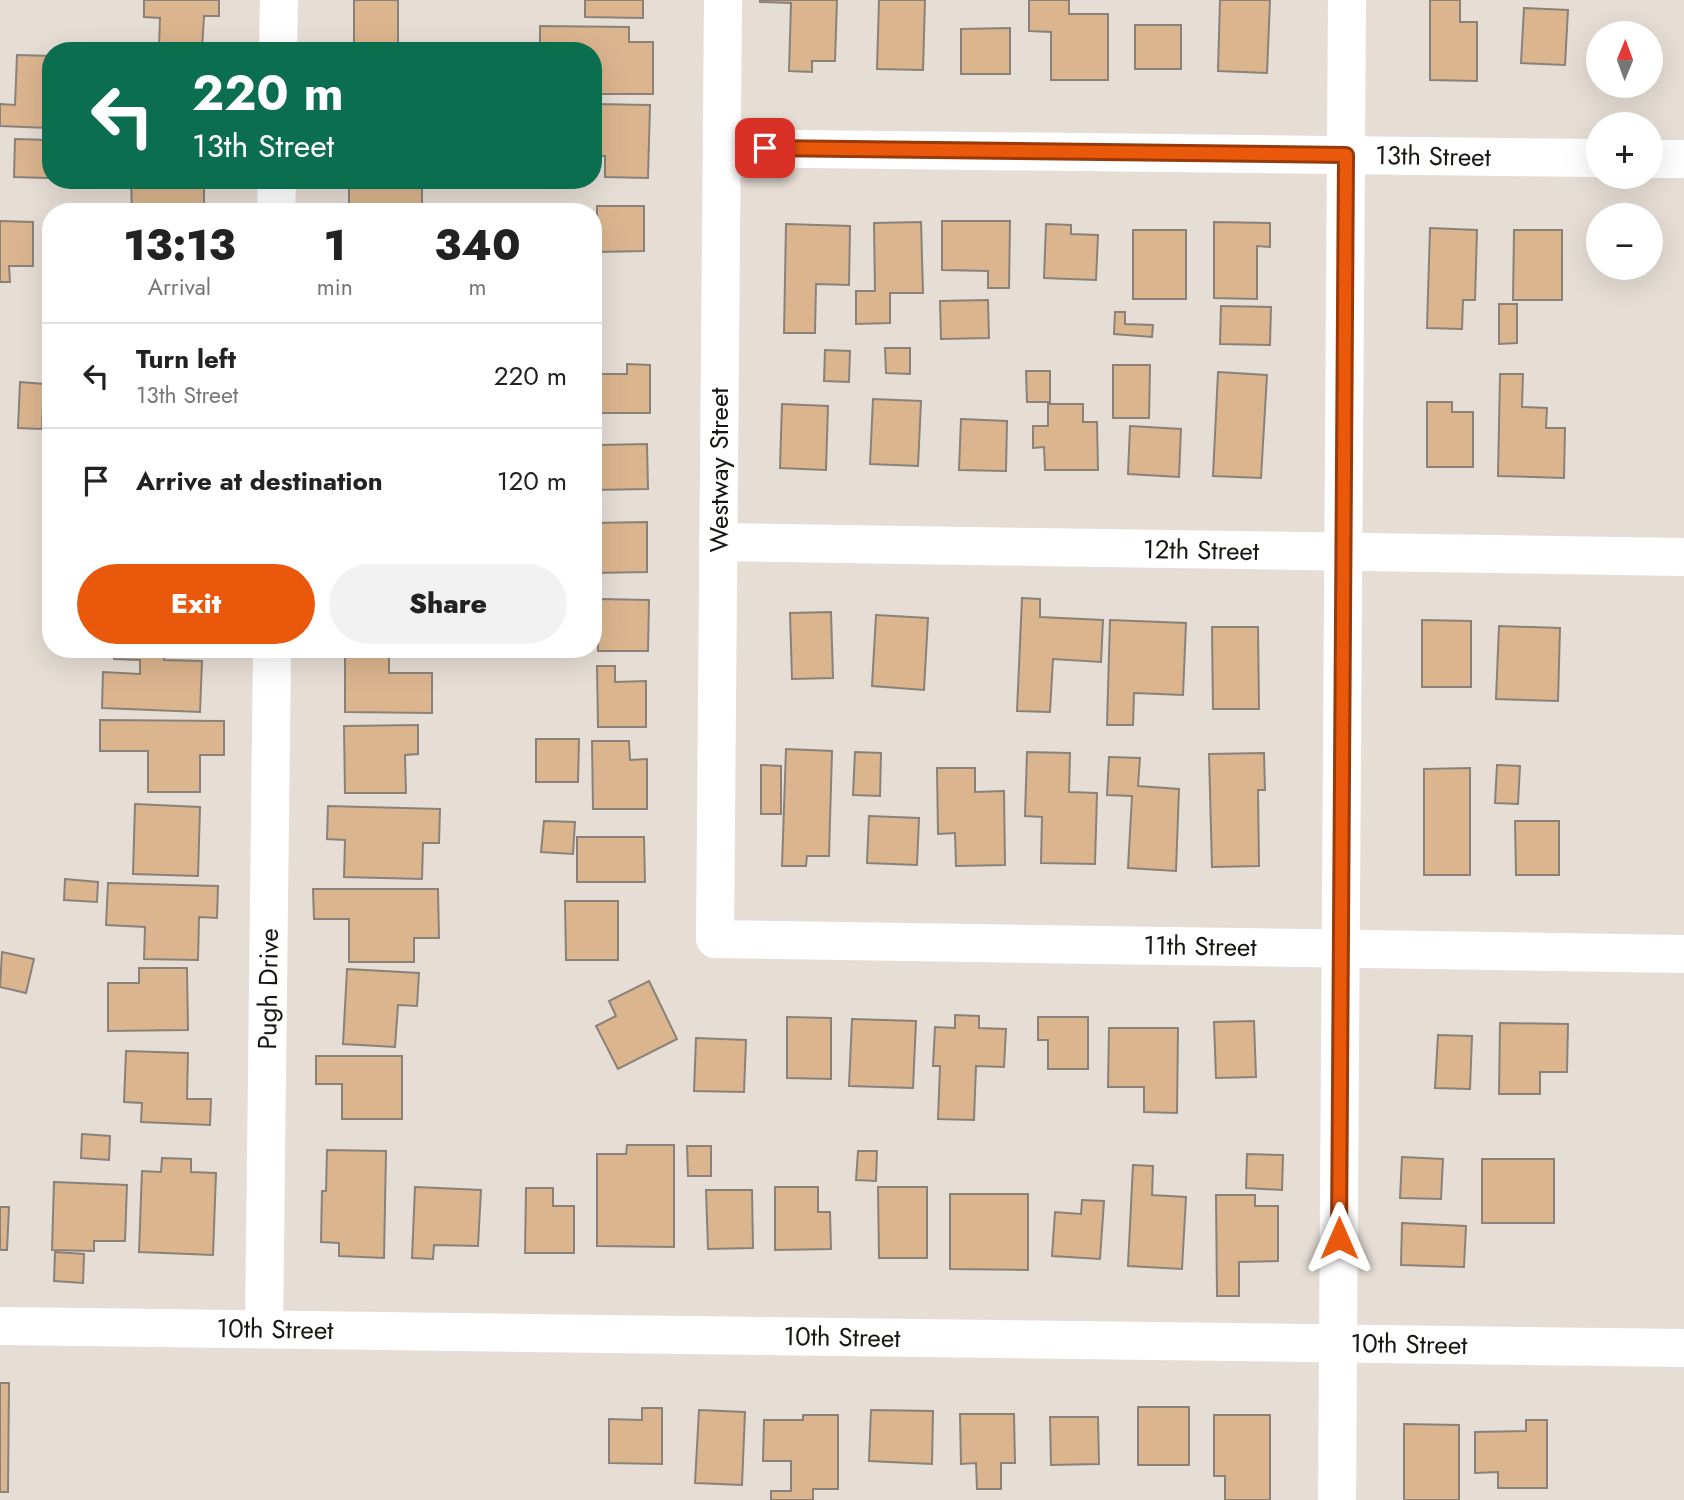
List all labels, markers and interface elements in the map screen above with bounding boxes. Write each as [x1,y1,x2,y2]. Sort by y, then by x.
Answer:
north arrow [1586,21,1662,98]
map controls [1586,21,1663,280]
text: 220 m [192,58,344,128]
icon: left [77,70,168,161]
button: + [1586,112,1663,189]
pin [735,118,795,178]
text: 13th Street [192,123,334,169]
icon: arrive [746,129,784,167]
street label: 13th Street [1375,136,1492,176]
button: − [1586,203,1663,280]
text: 13:13 [123,215,235,276]
text: 1 [324,215,346,276]
text: 340 [434,215,521,276]
text: Arrival [148,270,211,304]
text: min [317,270,353,304]
text: m [468,270,486,304]
text: Turn left [136,340,236,378]
icon: left [77,357,115,395]
text: 220 m [494,357,567,395]
text: 13th Street [136,378,238,412]
street label: Westway Street [700,387,738,553]
icon: arrive [77,462,115,500]
text: Arrive at destination [136,462,383,500]
text: 120 m [497,462,567,500]
street label: 12th Street [1143,530,1260,570]
button: Exit [77,564,315,644]
button: Share [329,564,567,644]
street label: 11th Street [1143,926,1258,966]
street label: Pugh Drive [248,928,288,1050]
position arrow [1302,1201,1376,1275]
street label: 10th Street [216,1309,335,1349]
street label: 10th Street [783,1317,902,1357]
street label: 10th Street [1350,1324,1469,1364]

